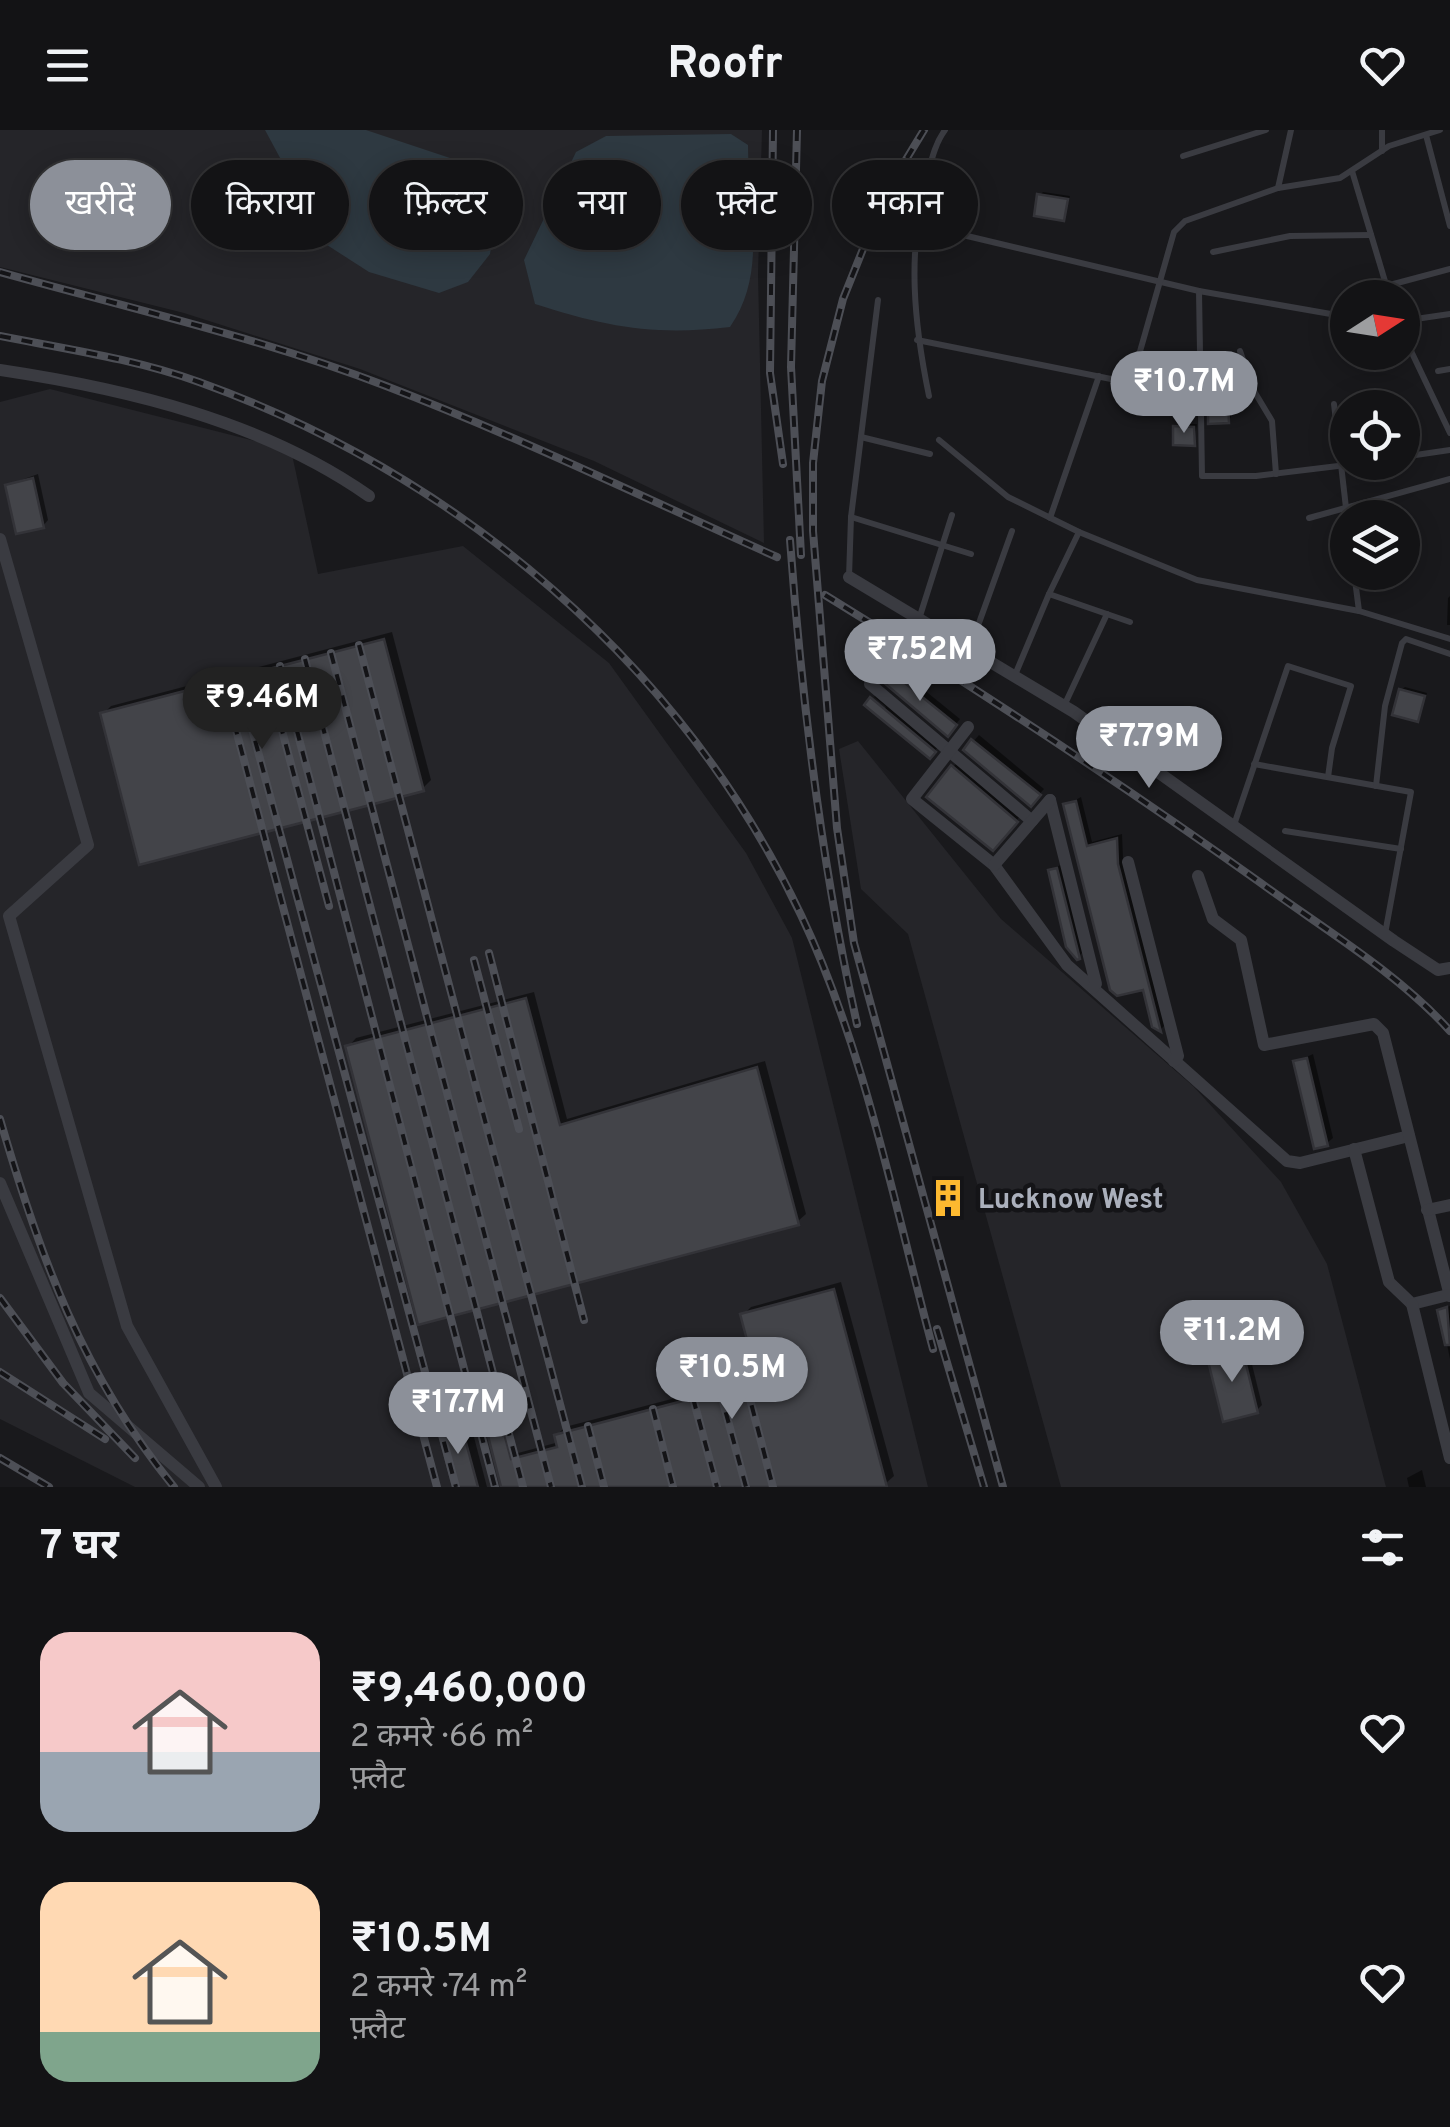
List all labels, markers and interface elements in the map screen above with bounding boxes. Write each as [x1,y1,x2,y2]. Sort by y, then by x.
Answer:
text: Roofr [667,37,783,94]
icon: menu [40,38,95,93]
icon: heart [1355,38,1410,93]
chip: खरीदें [30,160,171,250]
chip: किराया [191,160,349,250]
chip: फ़िल्टर [369,160,523,250]
chip: नया [543,160,661,250]
chip: फ़्लैट [681,160,812,250]
chip: मकान [832,160,978,250]
north arrow [1330,280,1420,370]
map controls [1330,280,1420,590]
pin: ₹10.7M [1103,351,1265,436]
text: ₹10.7M [1133,363,1235,403]
button: locate [1330,390,1420,480]
button: layers [1330,500,1420,590]
pin: ₹7.52M [839,619,1001,704]
text: ₹7.52M [867,631,973,671]
pin: ₹9.46M [181,667,343,752]
text: ₹9.46M [205,679,319,719]
pin: ₹7.79M [1068,706,1230,791]
text: ₹7.79M [1098,718,1200,758]
building icon: Lucknow West [927,1177,969,1219]
place label: Lucknow West [978,1183,1164,1219]
pin: ₹11.2M [1151,1300,1313,1385]
text: ₹11.2M [1182,1312,1282,1352]
pin: ₹10.5M [651,1337,813,1422]
text: ₹10.5M [678,1349,786,1389]
pin: ₹17.7M [377,1372,539,1457]
text: ₹17.7M [411,1384,505,1424]
icon: filters [1355,1520,1410,1575]
text: 7 घर [40,1521,119,1574]
text: ₹9,460,000 [350,1664,588,1717]
icon: home [120,1672,240,1792]
icon: heart [1355,1705,1410,1760]
text: 2 कमरे · 66 m² [350,1718,533,1758]
text: फ़्लैट [350,1760,405,1800]
text: ₹10.5M [350,1914,492,1967]
icon: home [120,1922,240,2042]
icon: heart [1355,1955,1410,2010]
text: 2 कमरे · 74 m² [350,1968,527,2008]
text: फ़्लैट [350,2010,405,2050]

